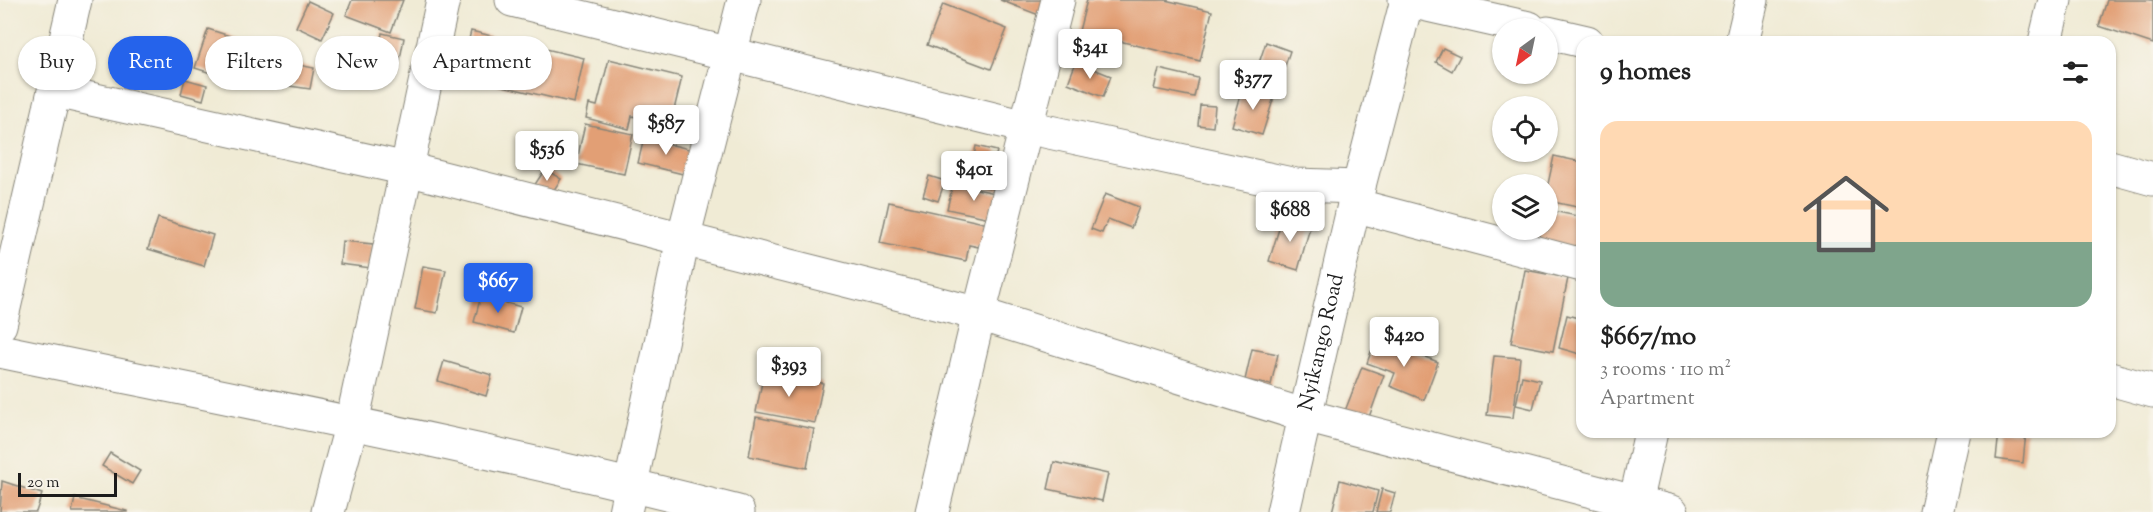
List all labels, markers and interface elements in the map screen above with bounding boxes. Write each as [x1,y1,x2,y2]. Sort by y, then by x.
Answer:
north arrow [1492,18,1558,84]
map controls [1492,18,1558,240]
pin: $341 [1054,29,1126,80]
text: $341 [1072,34,1108,63]
chip: Buy [18,36,96,90]
chip: Rent [108,36,193,90]
chip: Filters [205,36,303,90]
chip: New [315,36,399,90]
chip: Apartment [411,36,552,90]
text: 9 homes [1600,54,1691,91]
icon: filters [2059,56,2092,89]
pin: $377 [1217,60,1289,111]
text: $377 [1234,65,1272,94]
button: locate [1492,96,1558,162]
pin: $587 [630,105,702,156]
text: $587 [647,110,685,139]
pin: $536 [511,131,583,182]
text: $536 [529,136,565,165]
pin: $401 [938,151,1010,202]
text: $401 [955,156,993,185]
icon: home [1792,160,1900,268]
button: layers [1492,174,1558,240]
pin: $688 [1254,192,1326,243]
text: $688 [1270,197,1310,226]
pin: $667 [462,263,534,314]
text: $667 [478,268,518,297]
street label: Nyikango Road [1292,271,1353,414]
pin: $420 [1368,317,1440,368]
text: $667/mo [1600,319,1696,356]
text: $420 [1384,322,1424,351]
pin: $393 [753,347,825,398]
text: $393 [771,352,807,381]
text: 3 rooms · 110 m² [1600,356,1731,385]
text: Apartment [1600,385,1695,414]
scale bar [18,470,117,498]
text: 20 m [27,472,60,495]

